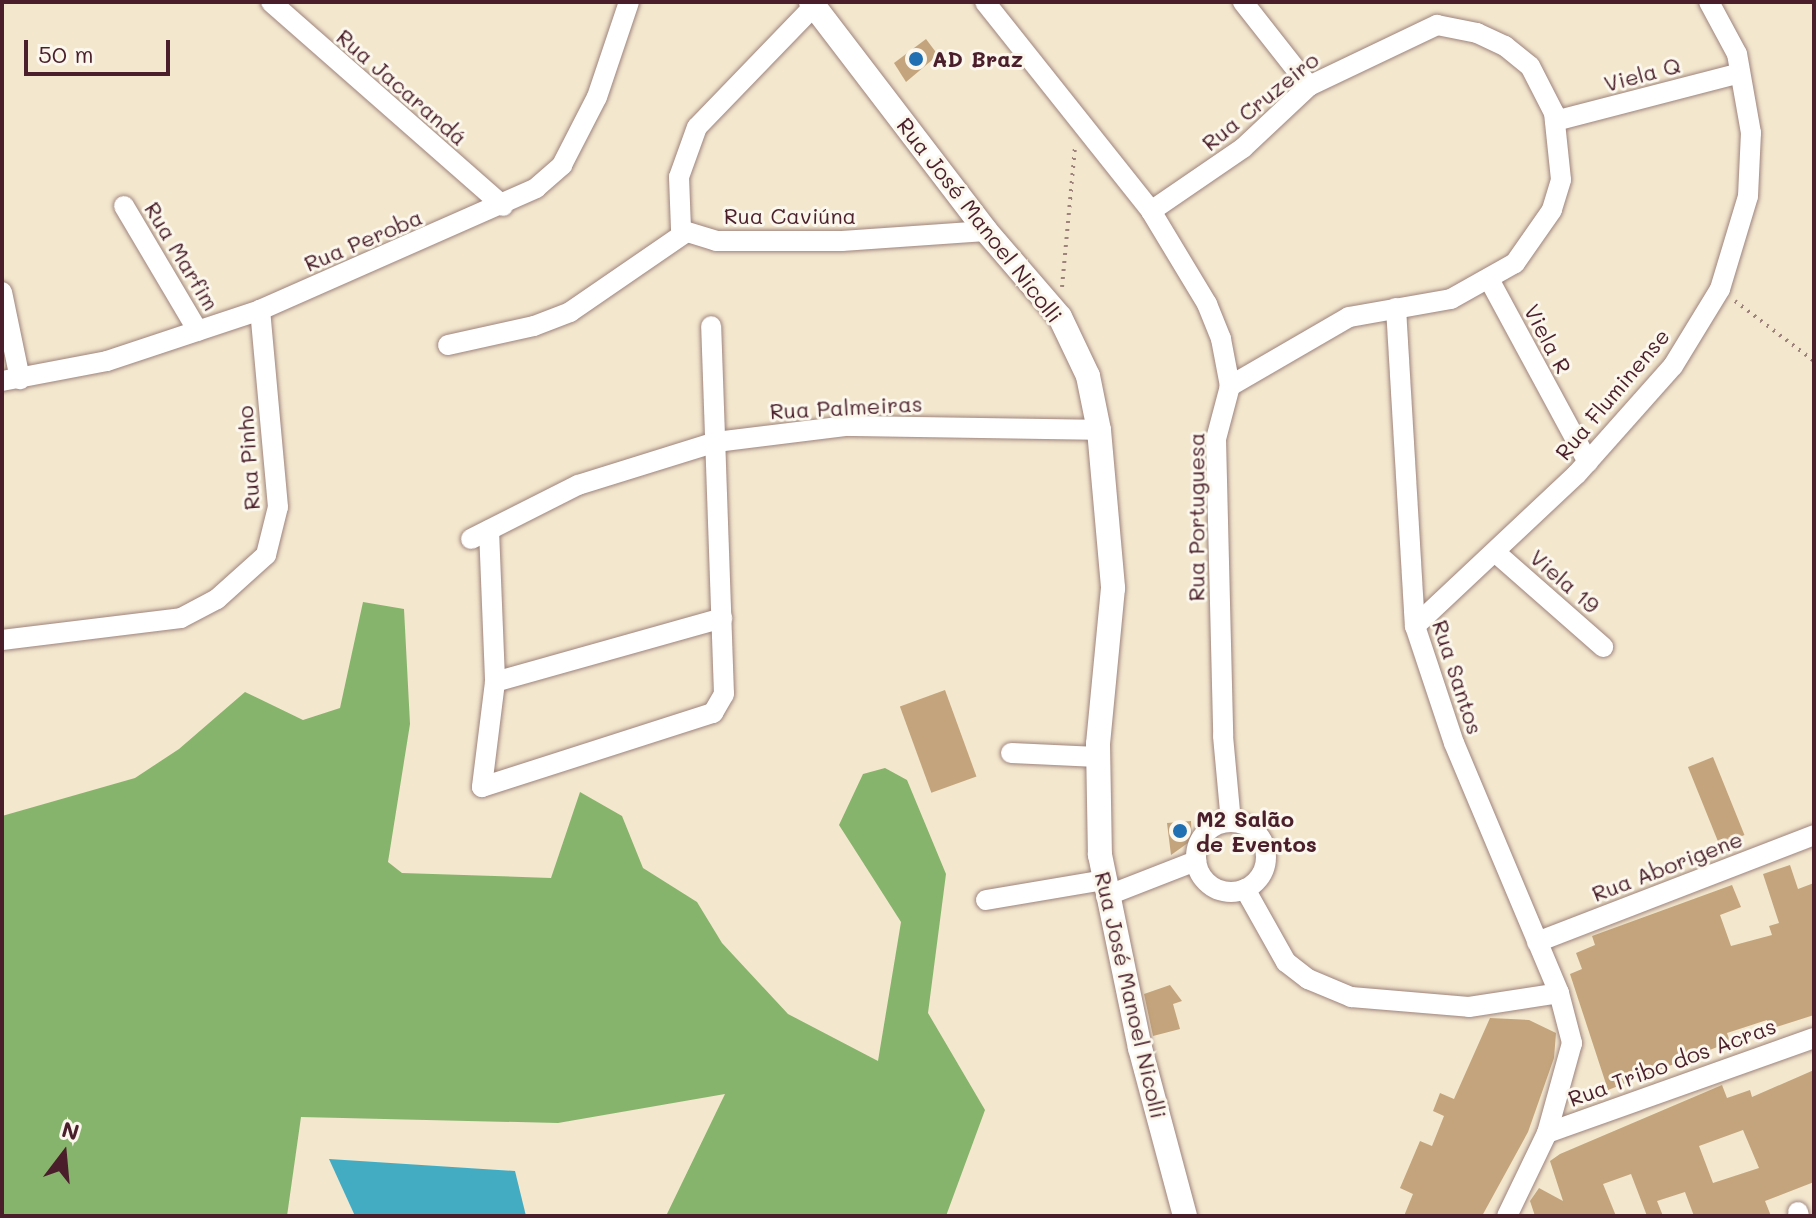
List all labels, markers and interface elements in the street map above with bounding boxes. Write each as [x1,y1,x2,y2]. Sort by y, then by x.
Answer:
street label: Rua Jacarandá [331,23,473,151]
scale bar [28,24,174,74]
text: 50 m [38,38,94,69]
place label: AD Braz [932,46,1023,72]
street label: Rua Cruzeiro [1196,46,1324,156]
marker: AD Braz [907,50,925,68]
street label: Viela Q [1601,51,1683,97]
street label: Rua José Manoel Nicolli [892,112,1068,328]
street label: Rua Marfim [139,197,225,315]
street label: Rua Peroba [300,203,426,277]
street label: Rua Caviúna [724,203,856,229]
street label: Viela R [1519,300,1577,378]
street label: Rua Fluminense [1549,323,1675,465]
street label: Rua Palmeiras [769,390,923,424]
street label: Rua Pinho [231,405,265,511]
street label: Rua Portuguesa [1183,433,1209,601]
street label: Viela 19 [1525,544,1605,618]
street label: Rua Santos [1427,617,1489,737]
place label: M2 Salão de Eventos [1196,805,1317,856]
marker: M2 Salão de Eventos [1171,822,1189,840]
street label: Rua Aborigene [1588,825,1746,907]
street label: Rua José Manoel Nicolli [1090,869,1172,1121]
street label: Rua Tribo dos Acras [1564,1012,1780,1112]
north arrow [24,1114,104,1194]
text: N [59,1114,83,1147]

